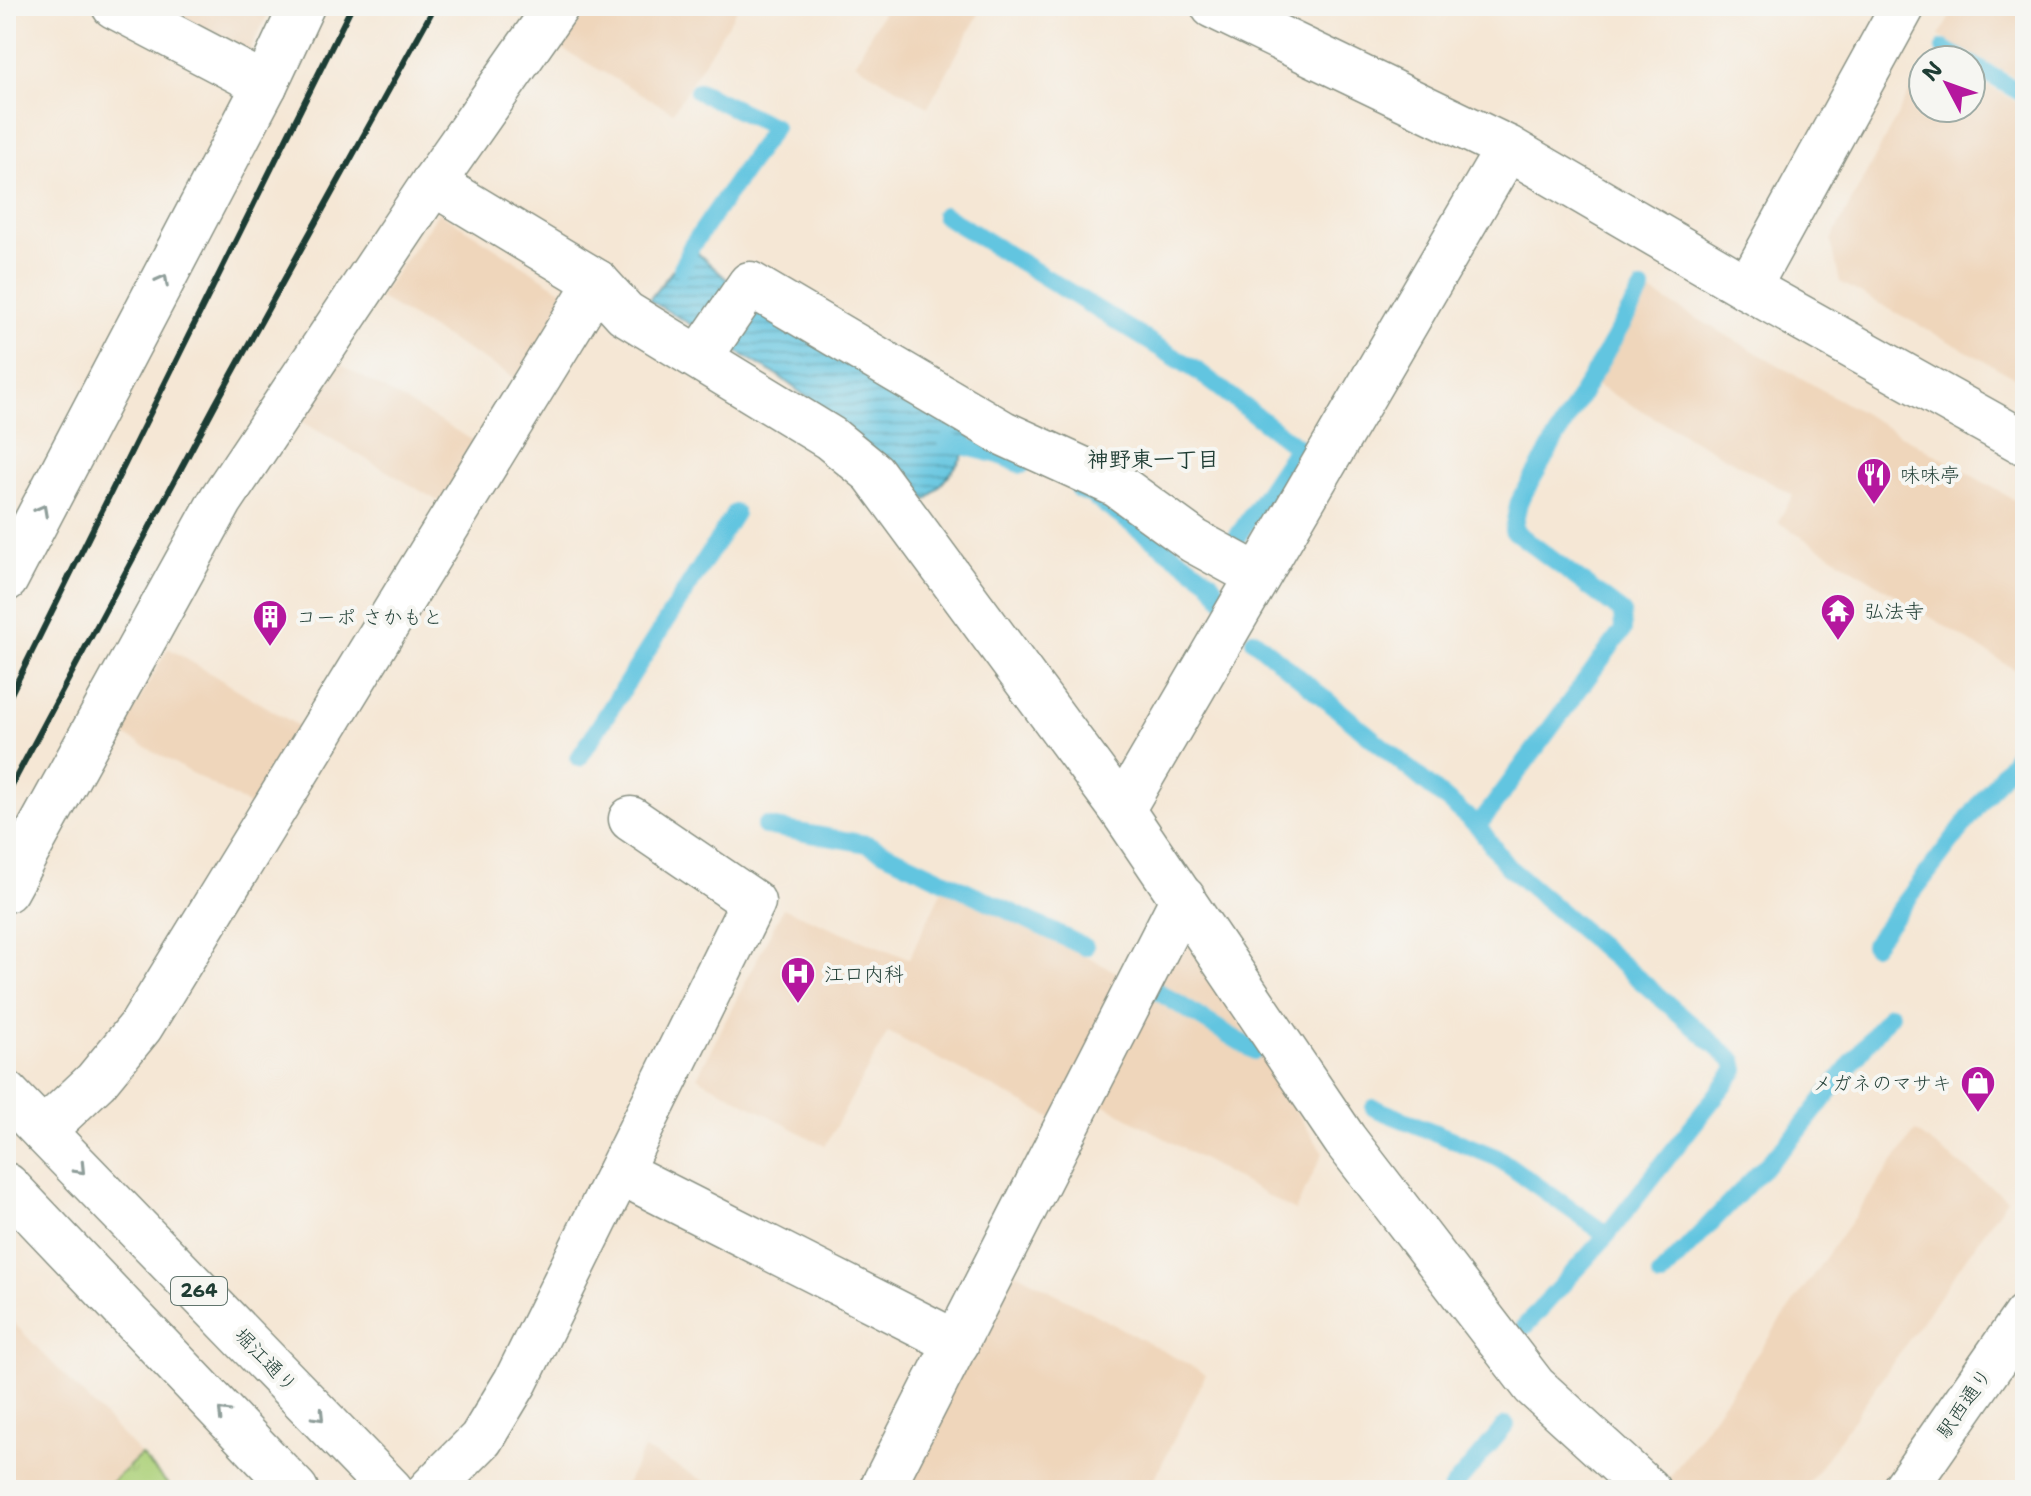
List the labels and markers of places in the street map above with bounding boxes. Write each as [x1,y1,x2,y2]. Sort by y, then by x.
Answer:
restaurant icon: 味味亭 [1855,456,1893,506]
place label: 味味亭 [1900,462,1960,488]
temple icon: 弘法寺 [1819,592,1857,642]
building icon: コーポ さかもと [251,598,289,648]
place label: 弘法寺 [1864,598,1924,624]
place label: コーポ さかもと [296,604,443,630]
hospital icon: 江口内科 [779,955,817,1005]
place label: 江口内科 [824,961,904,987]
shop icon: メガネのマサキ [1959,1064,1997,1114]
place label: メガネのマサキ [1812,1070,1952,1096]

